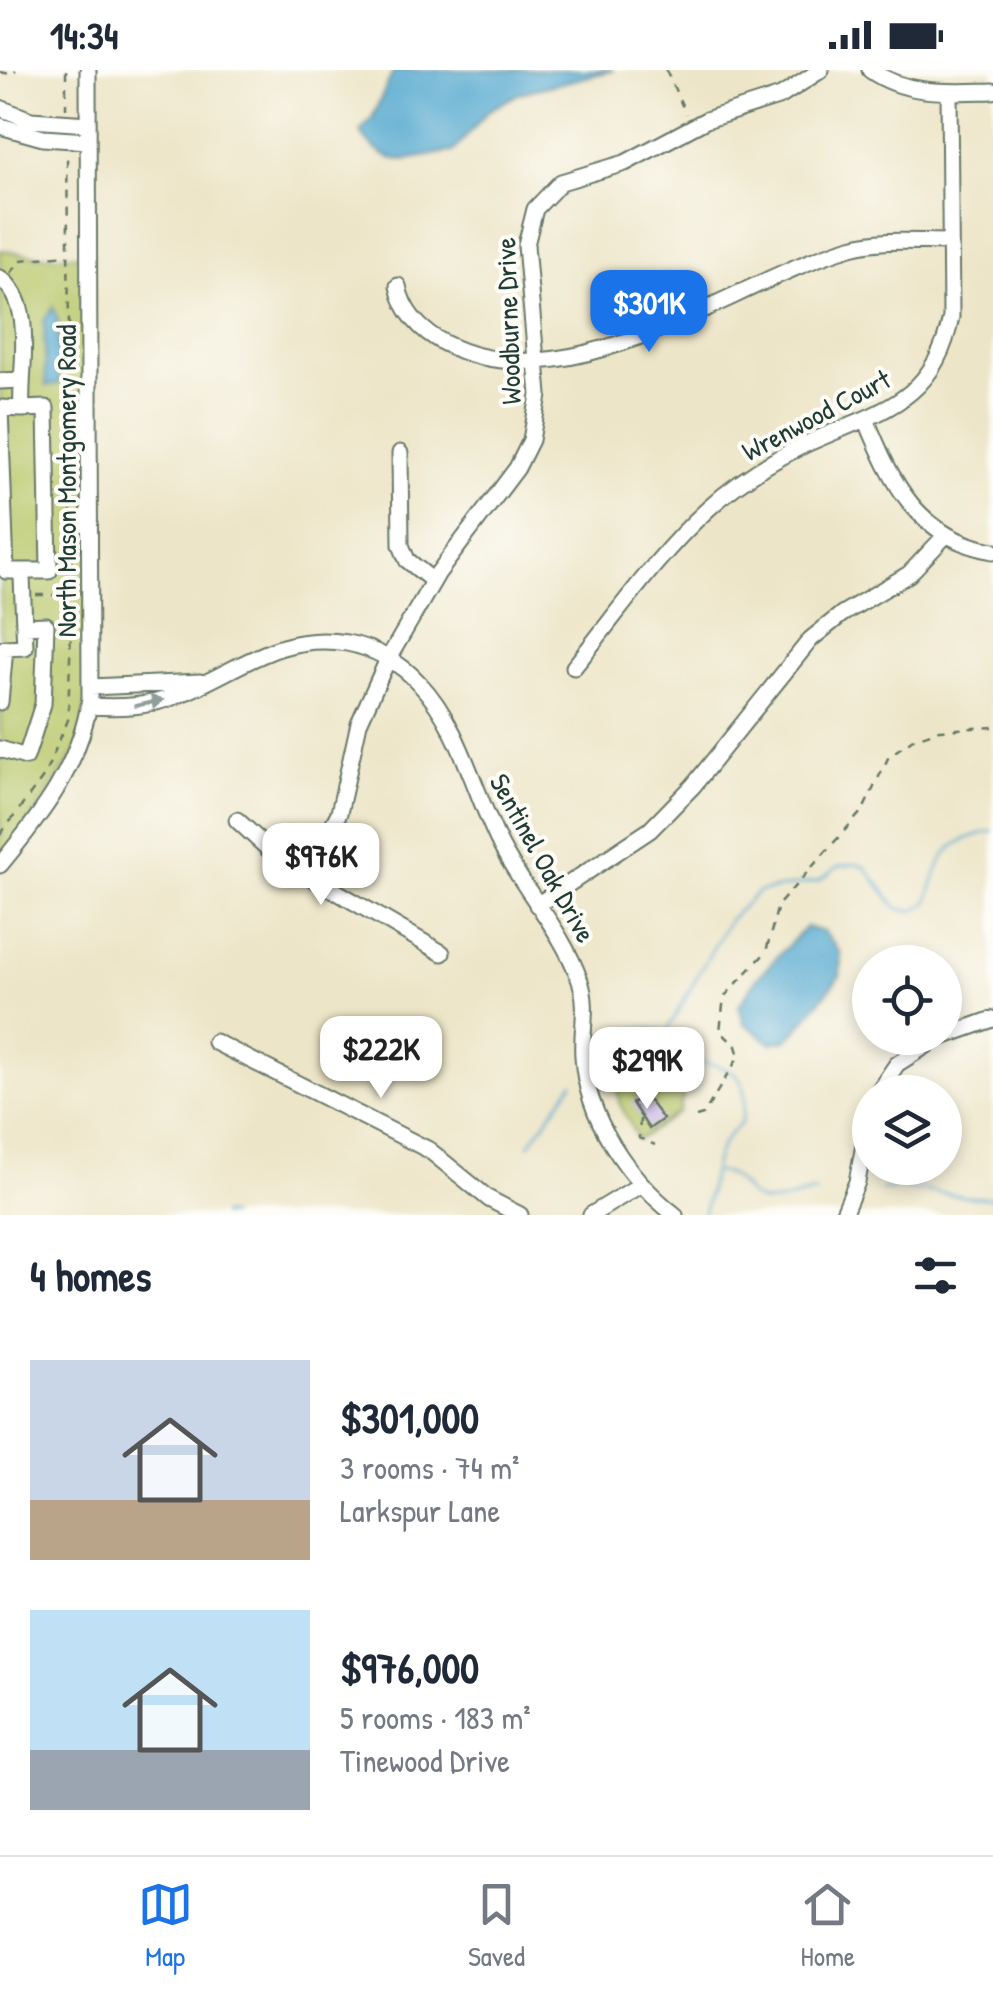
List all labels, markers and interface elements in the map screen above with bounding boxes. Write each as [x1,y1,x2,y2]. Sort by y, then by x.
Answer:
text: 14:34 [50,9,118,61]
street label: Woodburne Drive [486,237,530,405]
pin: $301K [579,270,719,355]
text: $301K [612,281,686,324]
street label: North Mason Montgomery Road [47,325,85,637]
street label: Wrenwood Court [735,360,897,470]
one-way arrow [133,695,164,710]
street label: Sentinel Oak Drive [481,767,605,949]
pin: $976K [251,823,391,908]
text: $976K [284,834,358,877]
map controls [852,945,962,1185]
button: locate [852,945,962,1055]
pin: $222K [311,1016,451,1101]
text: $222K [342,1027,420,1070]
pin: $299K [577,1027,717,1112]
text: $299K [611,1038,683,1081]
button: layers [852,1075,962,1185]
text: 4 homes [30,1247,151,1304]
icon: filters [908,1248,963,1303]
text: $301,000 [340,1389,479,1446]
icon: home [110,1400,230,1520]
text: 3 rooms · 74 m² [340,1446,519,1489]
text: Larkspur Lane [340,1489,500,1532]
text: $976,000 [340,1639,479,1696]
icon: home [110,1650,230,1770]
text: 5 rooms · 183 m² [340,1696,531,1739]
text: Tinewood Drive [340,1739,510,1782]
tab: Map [138,1877,193,1975]
tab: Saved [468,1877,525,1975]
tab: Home [800,1877,855,1975]

